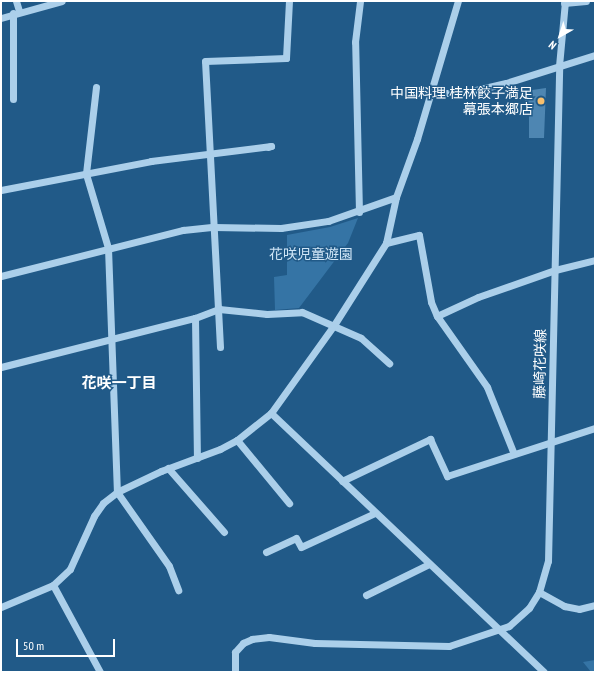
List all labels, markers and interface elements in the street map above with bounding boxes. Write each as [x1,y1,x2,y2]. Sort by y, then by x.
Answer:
north arrow [540,16,580,56]
text: N [546,38,559,53]
place label: 中国料理 桂林餃子満足 幕張本郷店 [390,85,533,118]
marker: 中国料理 桂林餃子満足 幕張本郷店 [536,96,546,106]
park label: 花咲児童遊園 [269,246,353,262]
street label: 藤崎花咲線 [531,329,549,399]
district label: 花咲一丁目 [82,374,156,392]
scale bar [18,631,117,657]
text: 50 m [23,638,44,653]

